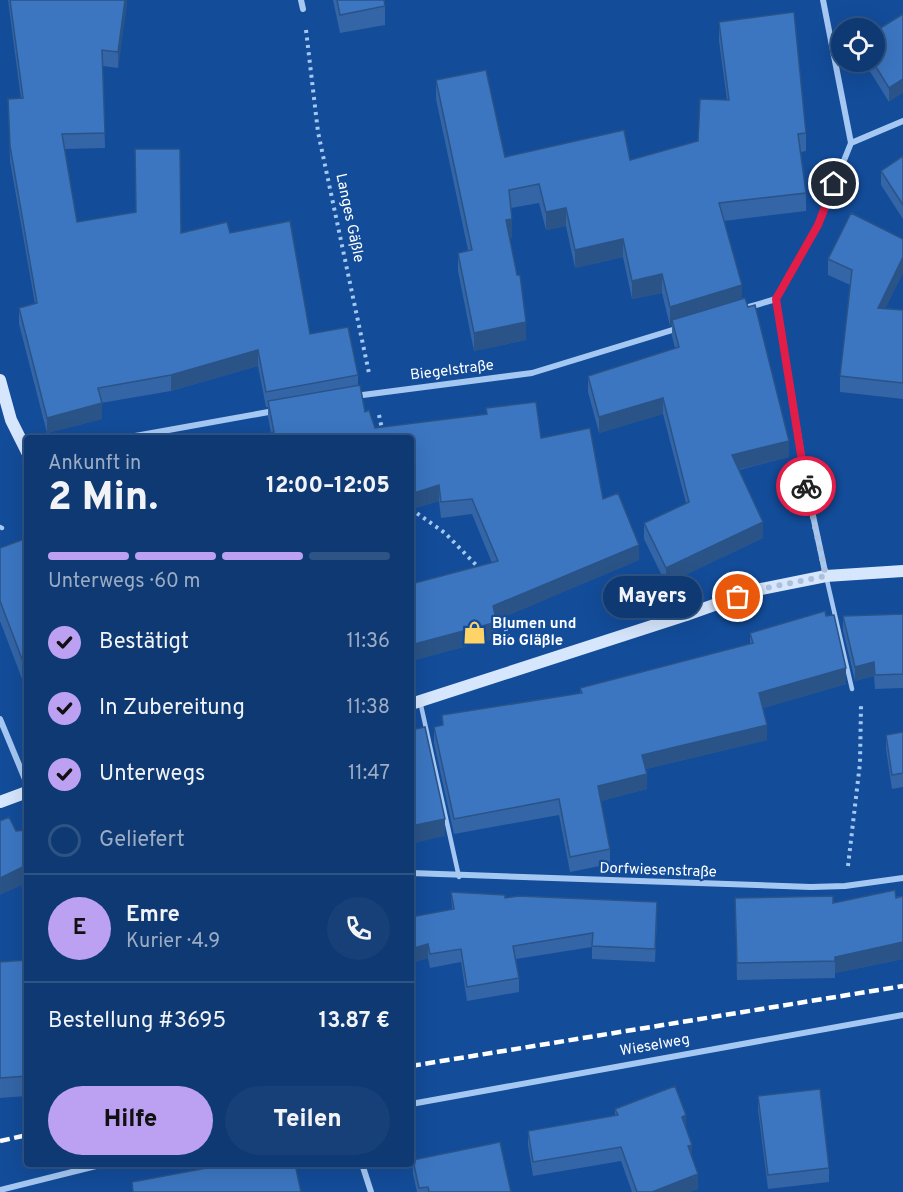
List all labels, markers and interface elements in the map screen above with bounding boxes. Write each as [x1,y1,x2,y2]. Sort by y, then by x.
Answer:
map controls [831,18,885,72]
button: locate [831,18,885,72]
pin [808,158,859,209]
icon: home [817,167,850,200]
street label: Langes Gäßle [330,172,368,264]
street label: Biegelstraße [409,356,495,386]
text: Ankunft in [48,451,141,477]
courier [776,456,836,516]
icon: bike [790,470,823,503]
text: 12:00–12:05 [266,473,390,500]
text: 2 Min. [48,475,158,524]
text: Unterwegs · 60 m [48,569,201,595]
pin [712,571,763,622]
callout: Mayers [603,576,702,618]
icon: bag [721,580,754,613]
text: Mayers [618,584,687,610]
place label: Blumen und Bio Gläßle [492,615,576,651]
shop icon: Blumen und Bio Gläßle [461,620,487,646]
icon: check [48,626,81,659]
text: Bestätigt [99,629,189,656]
text: 11:36 [347,629,390,655]
icon: check [48,692,81,725]
text: In Zubereitung [99,695,245,722]
text: 11:38 [346,695,390,721]
icon: check [48,758,81,791]
text: Unterwegs [99,761,205,788]
text: 11:47 [348,761,390,787]
text: Geliefert [99,827,185,854]
street label: Dorfwiesenstraße [599,859,717,883]
button: phone [327,897,390,960]
text: Emre [126,902,180,929]
text: E [73,915,86,942]
text: Kurier · 4.9 [126,929,220,955]
text: Bestellung #3695 [48,1008,226,1035]
text: 13.87 € [319,1008,390,1035]
street label: Wieselweg [619,1031,691,1061]
button: Hilfe [48,1086,213,1155]
button: Teilen [225,1086,390,1155]

